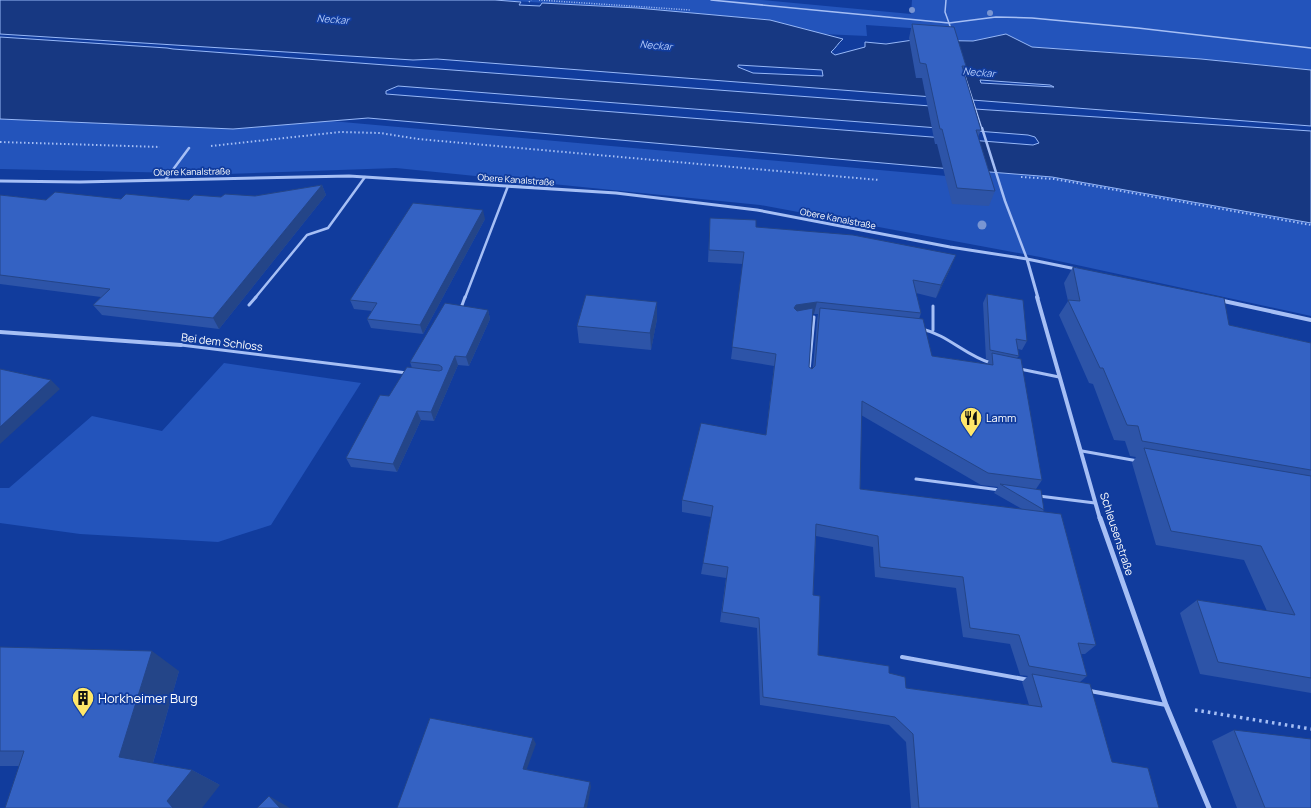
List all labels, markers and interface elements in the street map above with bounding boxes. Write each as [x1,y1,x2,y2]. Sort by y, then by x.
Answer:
water label: Neckar [316,11,351,27]
water label: Neckar [639,37,674,54]
water label: Neckar [962,64,997,81]
street label: Obere Kanalstraße [153,164,231,179]
street label: Obere Kanalstraße [477,170,555,189]
street label: Obere Kanalstraße [799,205,877,232]
street label: Bei dem Schloss [180,329,264,354]
restaurant icon: Lamm [958,405,984,438]
place label: Lamm [986,410,1016,425]
street label: Schleusenstraße [1097,490,1138,578]
building icon: Horkheimer Burg [70,685,96,718]
place label: Horkheimer Burg [98,689,198,707]

